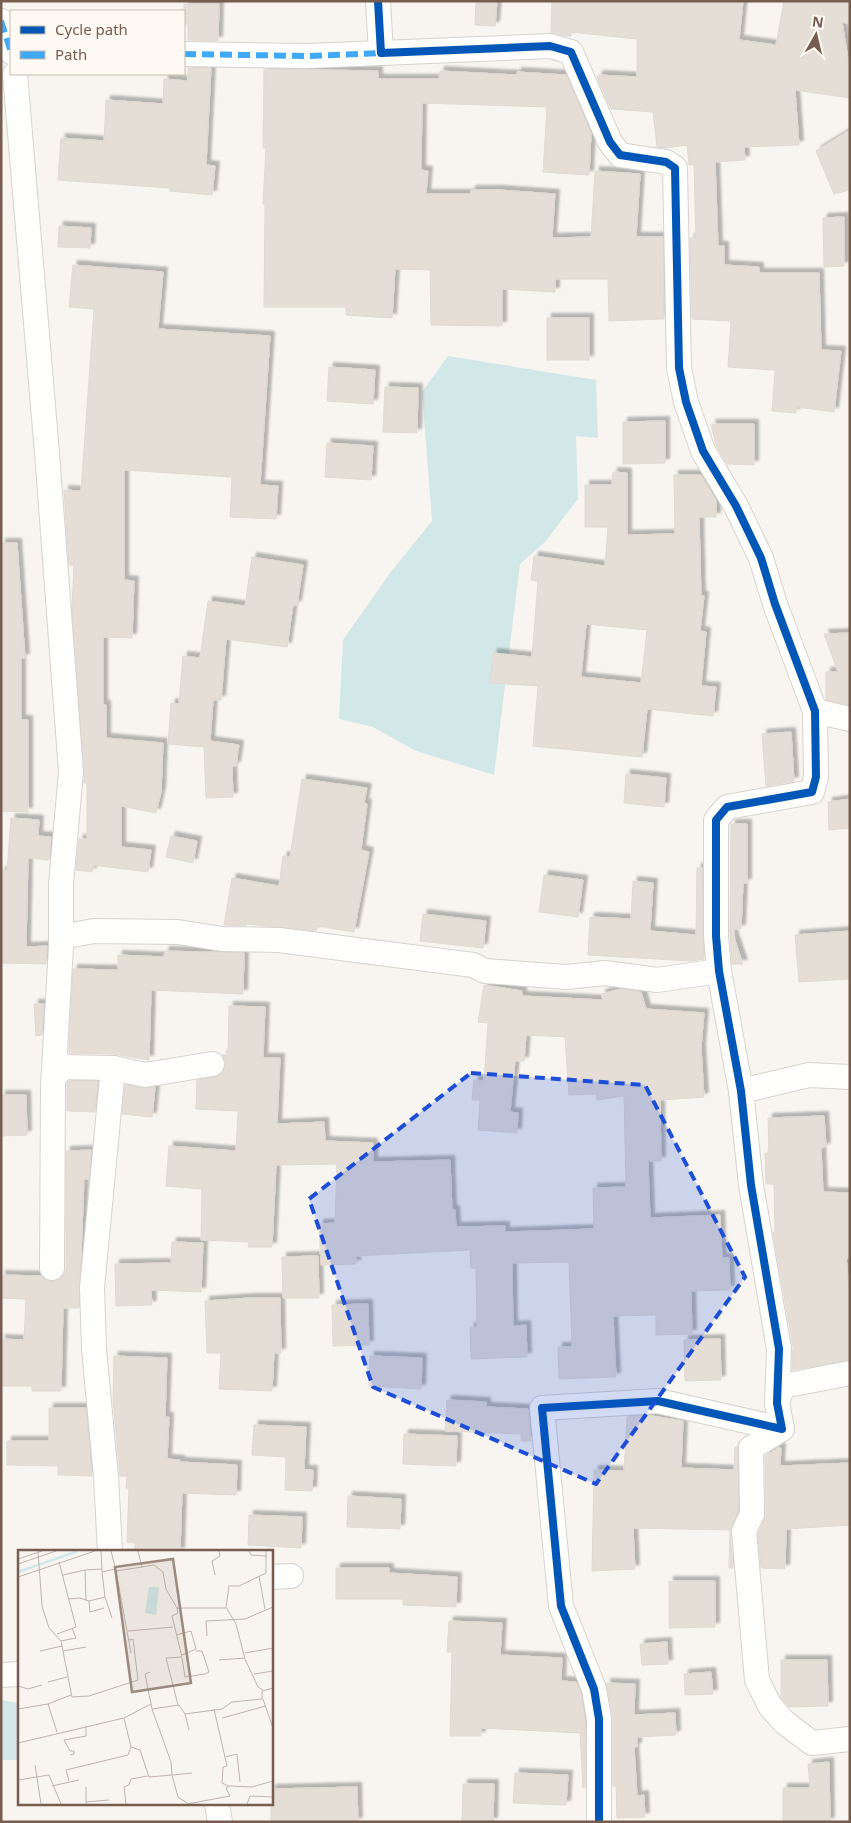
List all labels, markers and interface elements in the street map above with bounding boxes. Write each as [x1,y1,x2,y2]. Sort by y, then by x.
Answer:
legend [10,10,185,75]
north arrow [791,10,841,60]
text: N [811,11,825,32]
text: Cycle path [55,19,128,39]
text: Path [55,44,87,64]
inset map [18,1550,272,1806]

